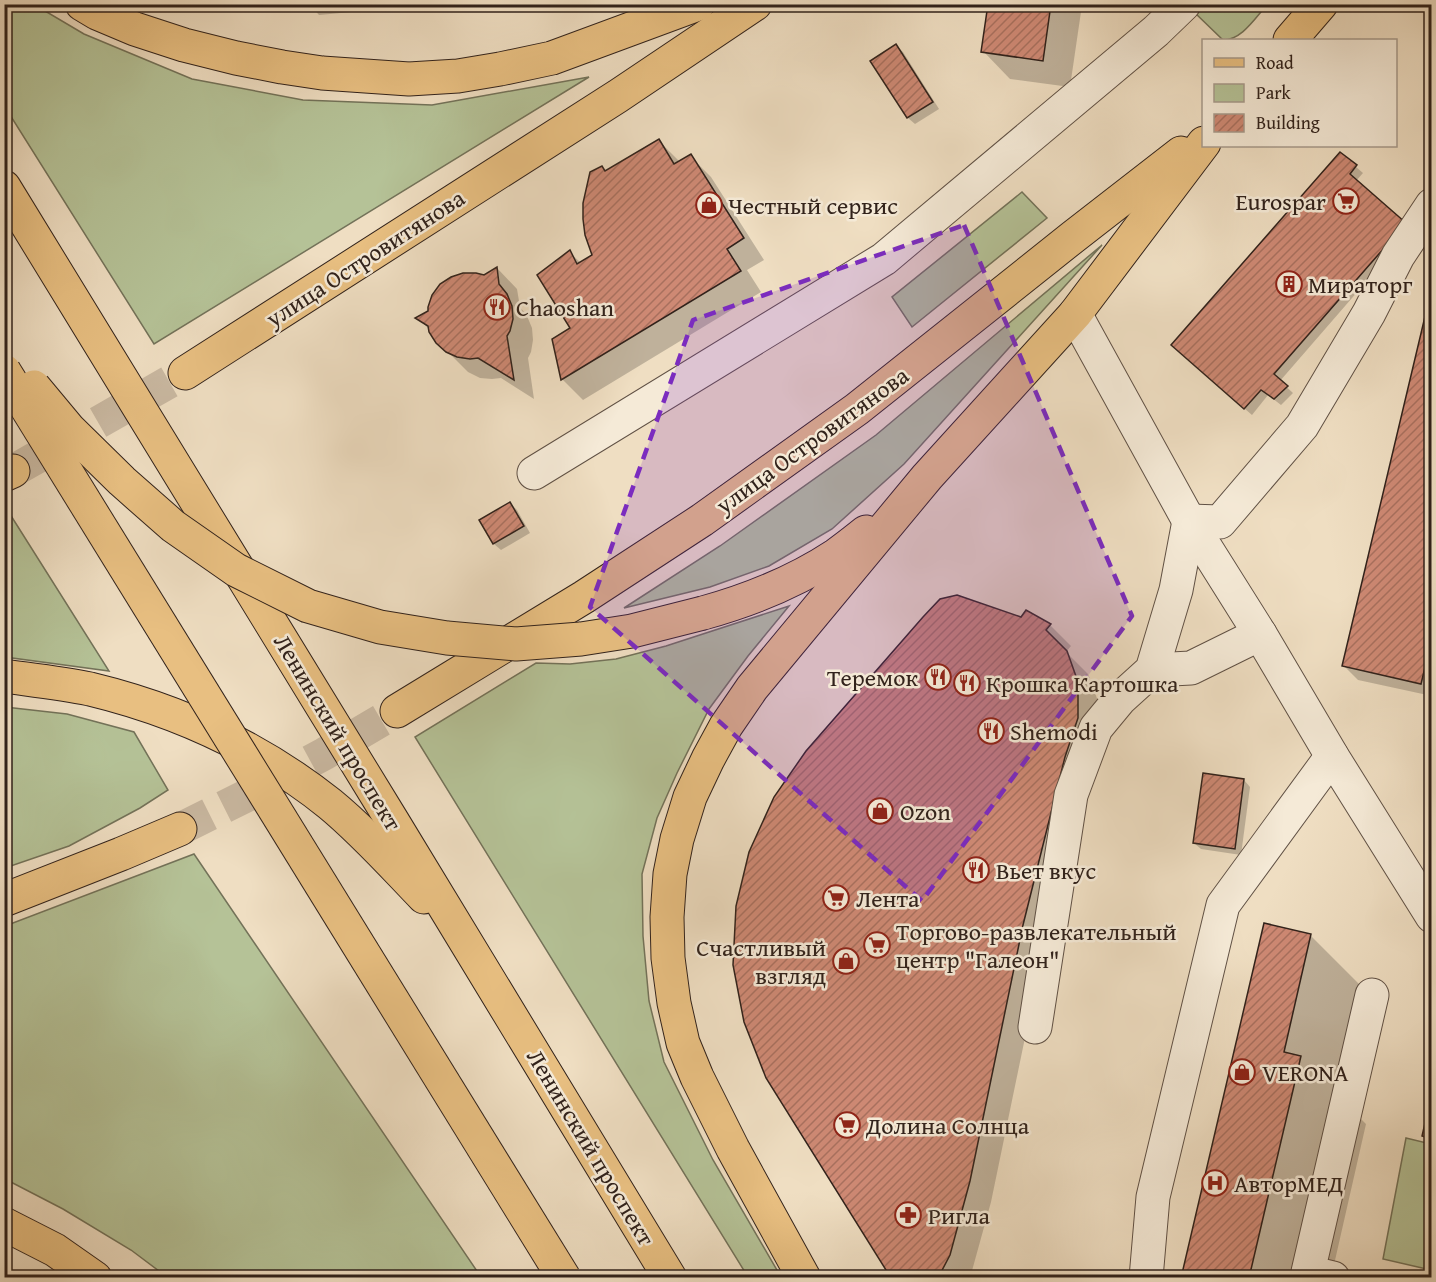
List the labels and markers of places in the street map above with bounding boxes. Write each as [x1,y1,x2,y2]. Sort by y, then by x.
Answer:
place label: Eurospar [1235,184,1326,219]
supermarket icon: Eurospar [1331,186,1361,216]
place label: Честный сервис [728,188,898,223]
shop icon: Честный сервис [694,190,724,220]
place label: Мираторг [1308,267,1412,302]
building icon: Мираторг [1274,269,1304,299]
place label: Chaoshan [516,290,614,325]
restaurant icon: Chaoshan [482,292,512,322]
place label: Теремок [827,660,918,695]
restaurant icon: Теремок [923,662,953,692]
place label: Крошка Картошка [986,666,1179,701]
restaurant icon: Крошка Картошка [952,668,982,698]
place label: Shemodi [1010,714,1098,749]
restaurant icon: Shemodi [976,716,1006,746]
place label: Ozon [900,794,951,829]
shop icon: Ozon [865,796,895,826]
place label: Вьет вкус [996,853,1097,888]
restaurant icon: Вьет вкус [961,855,991,885]
place label: Лента [856,881,920,916]
supermarket icon: Лента [821,883,851,913]
place label: Торгово-развлекательный центр "Галеон" [896,914,1177,977]
place label: Счастливый взгляд [696,930,826,993]
supermarket icon: Торгово-развлекательный центр "Галеон" [862,930,892,960]
shop icon: Счастливый взгляд [831,946,861,976]
place label: VERONA [1262,1055,1349,1090]
shop icon: VERONA [1227,1057,1257,1087]
place label: Долина Солнца [865,1108,1030,1143]
supermarket icon: Долина Солнца [832,1110,862,1140]
place label: АвторМЕД [1234,1166,1343,1201]
hospital icon: АвторМЕД [1200,1168,1230,1198]
place label: Ригла [928,1198,991,1233]
pharmacy icon: Ригла [893,1200,923,1230]

